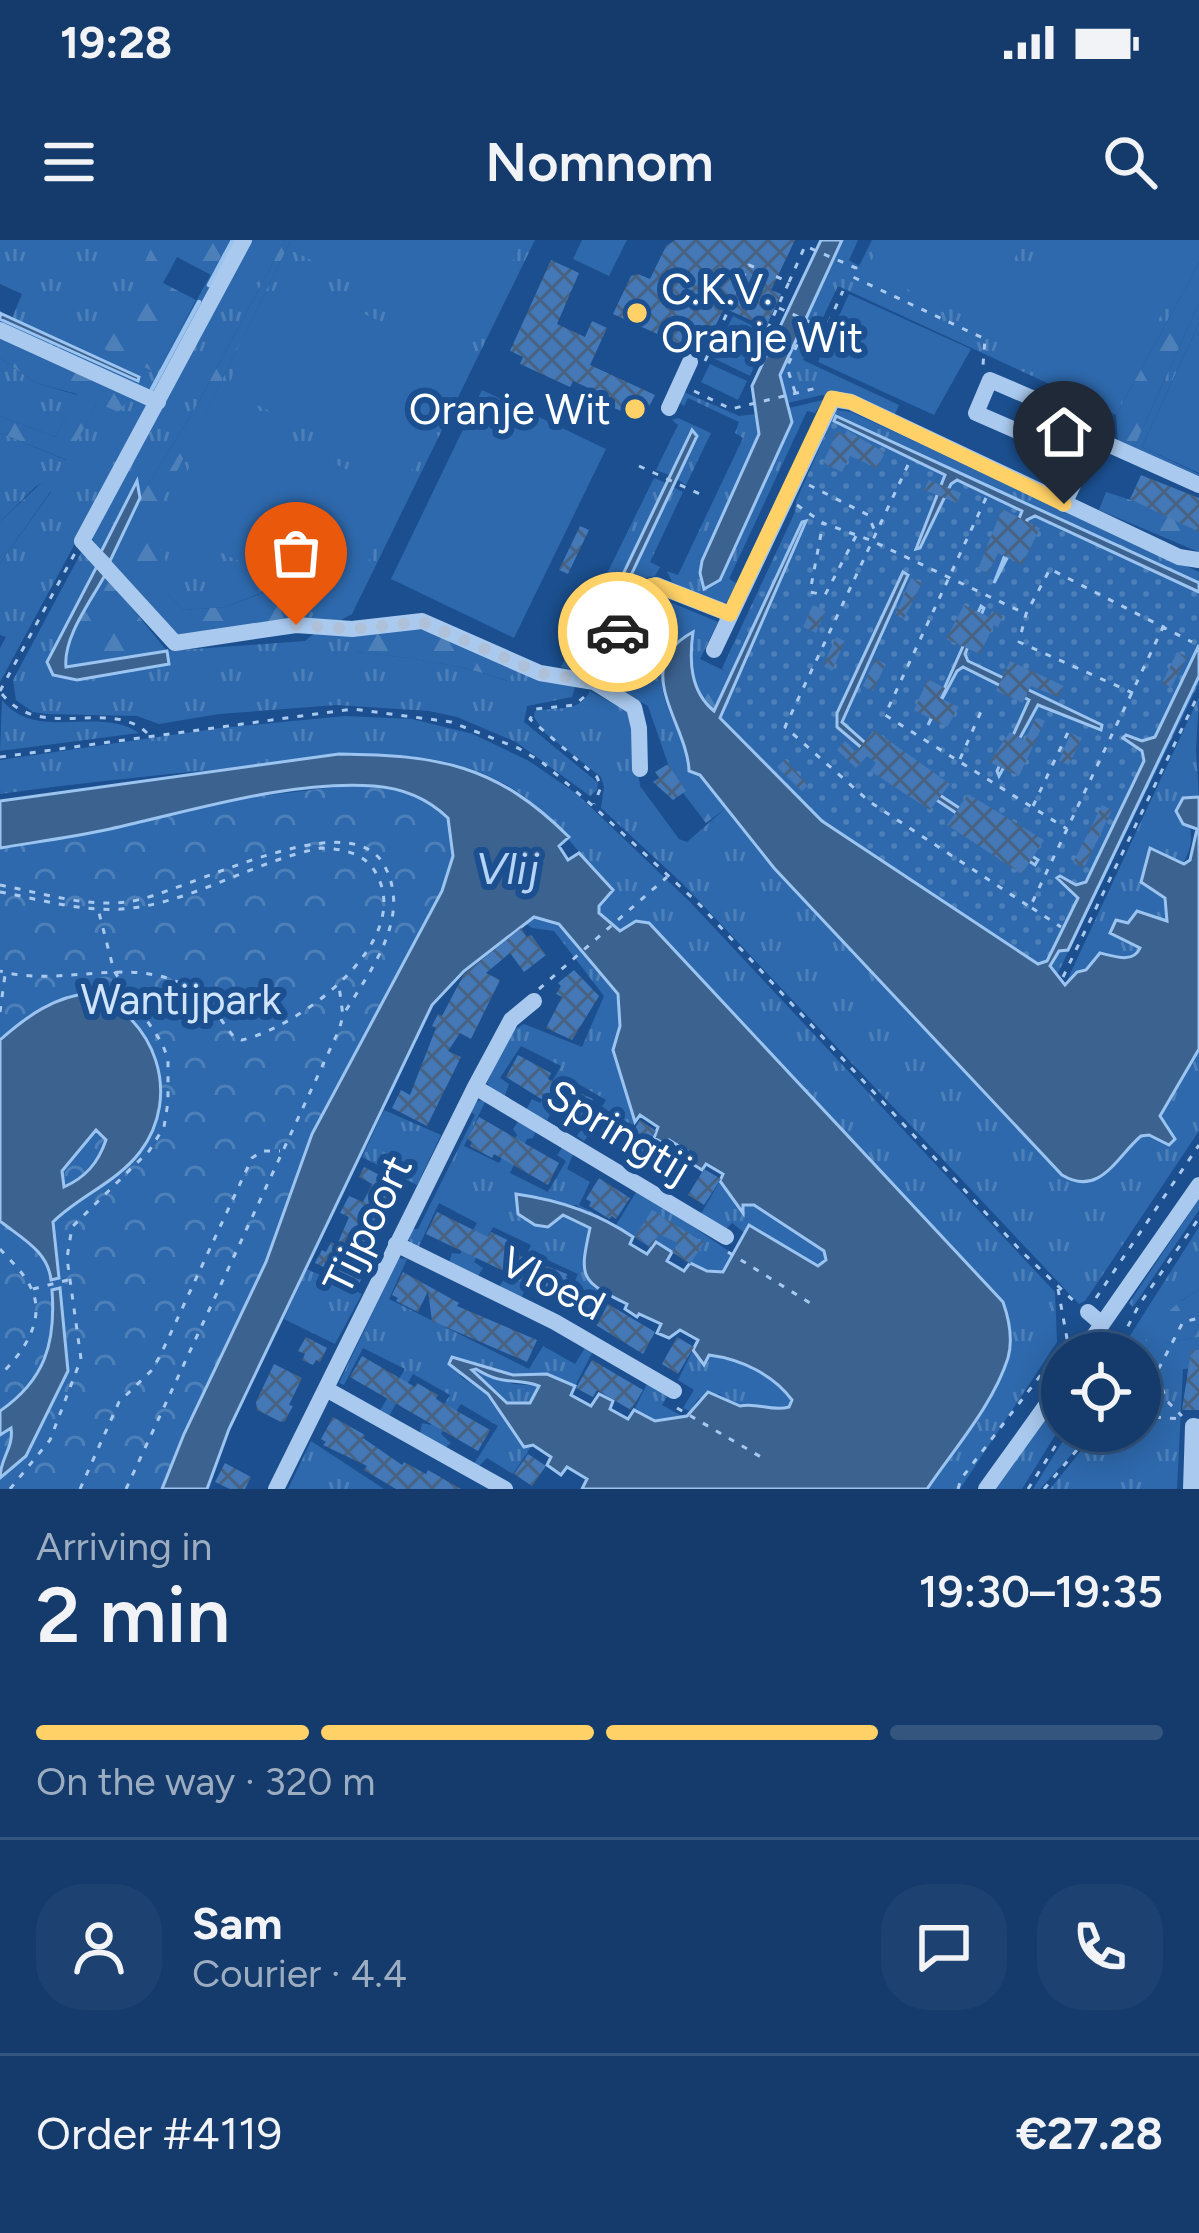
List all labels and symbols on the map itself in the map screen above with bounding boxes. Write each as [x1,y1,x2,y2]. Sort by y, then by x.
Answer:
place label: C.K.V. Oranje Wit [661,264,863,363]
marker: C.K.V. Oranje Wit [624,300,650,326]
pin [1013,381,1115,504]
place label: Oranje Wit [409,384,611,435]
marker: Oranje Wit [622,396,648,422]
pin [245,502,347,625]
courier [558,572,678,692]
water label: Vlij [475,841,540,895]
park label: Wantijpark [80,974,282,1025]
street label: Springtij [537,1068,700,1194]
street label: Tijpoort [312,1147,423,1302]
street label: Vloed [492,1236,613,1331]

